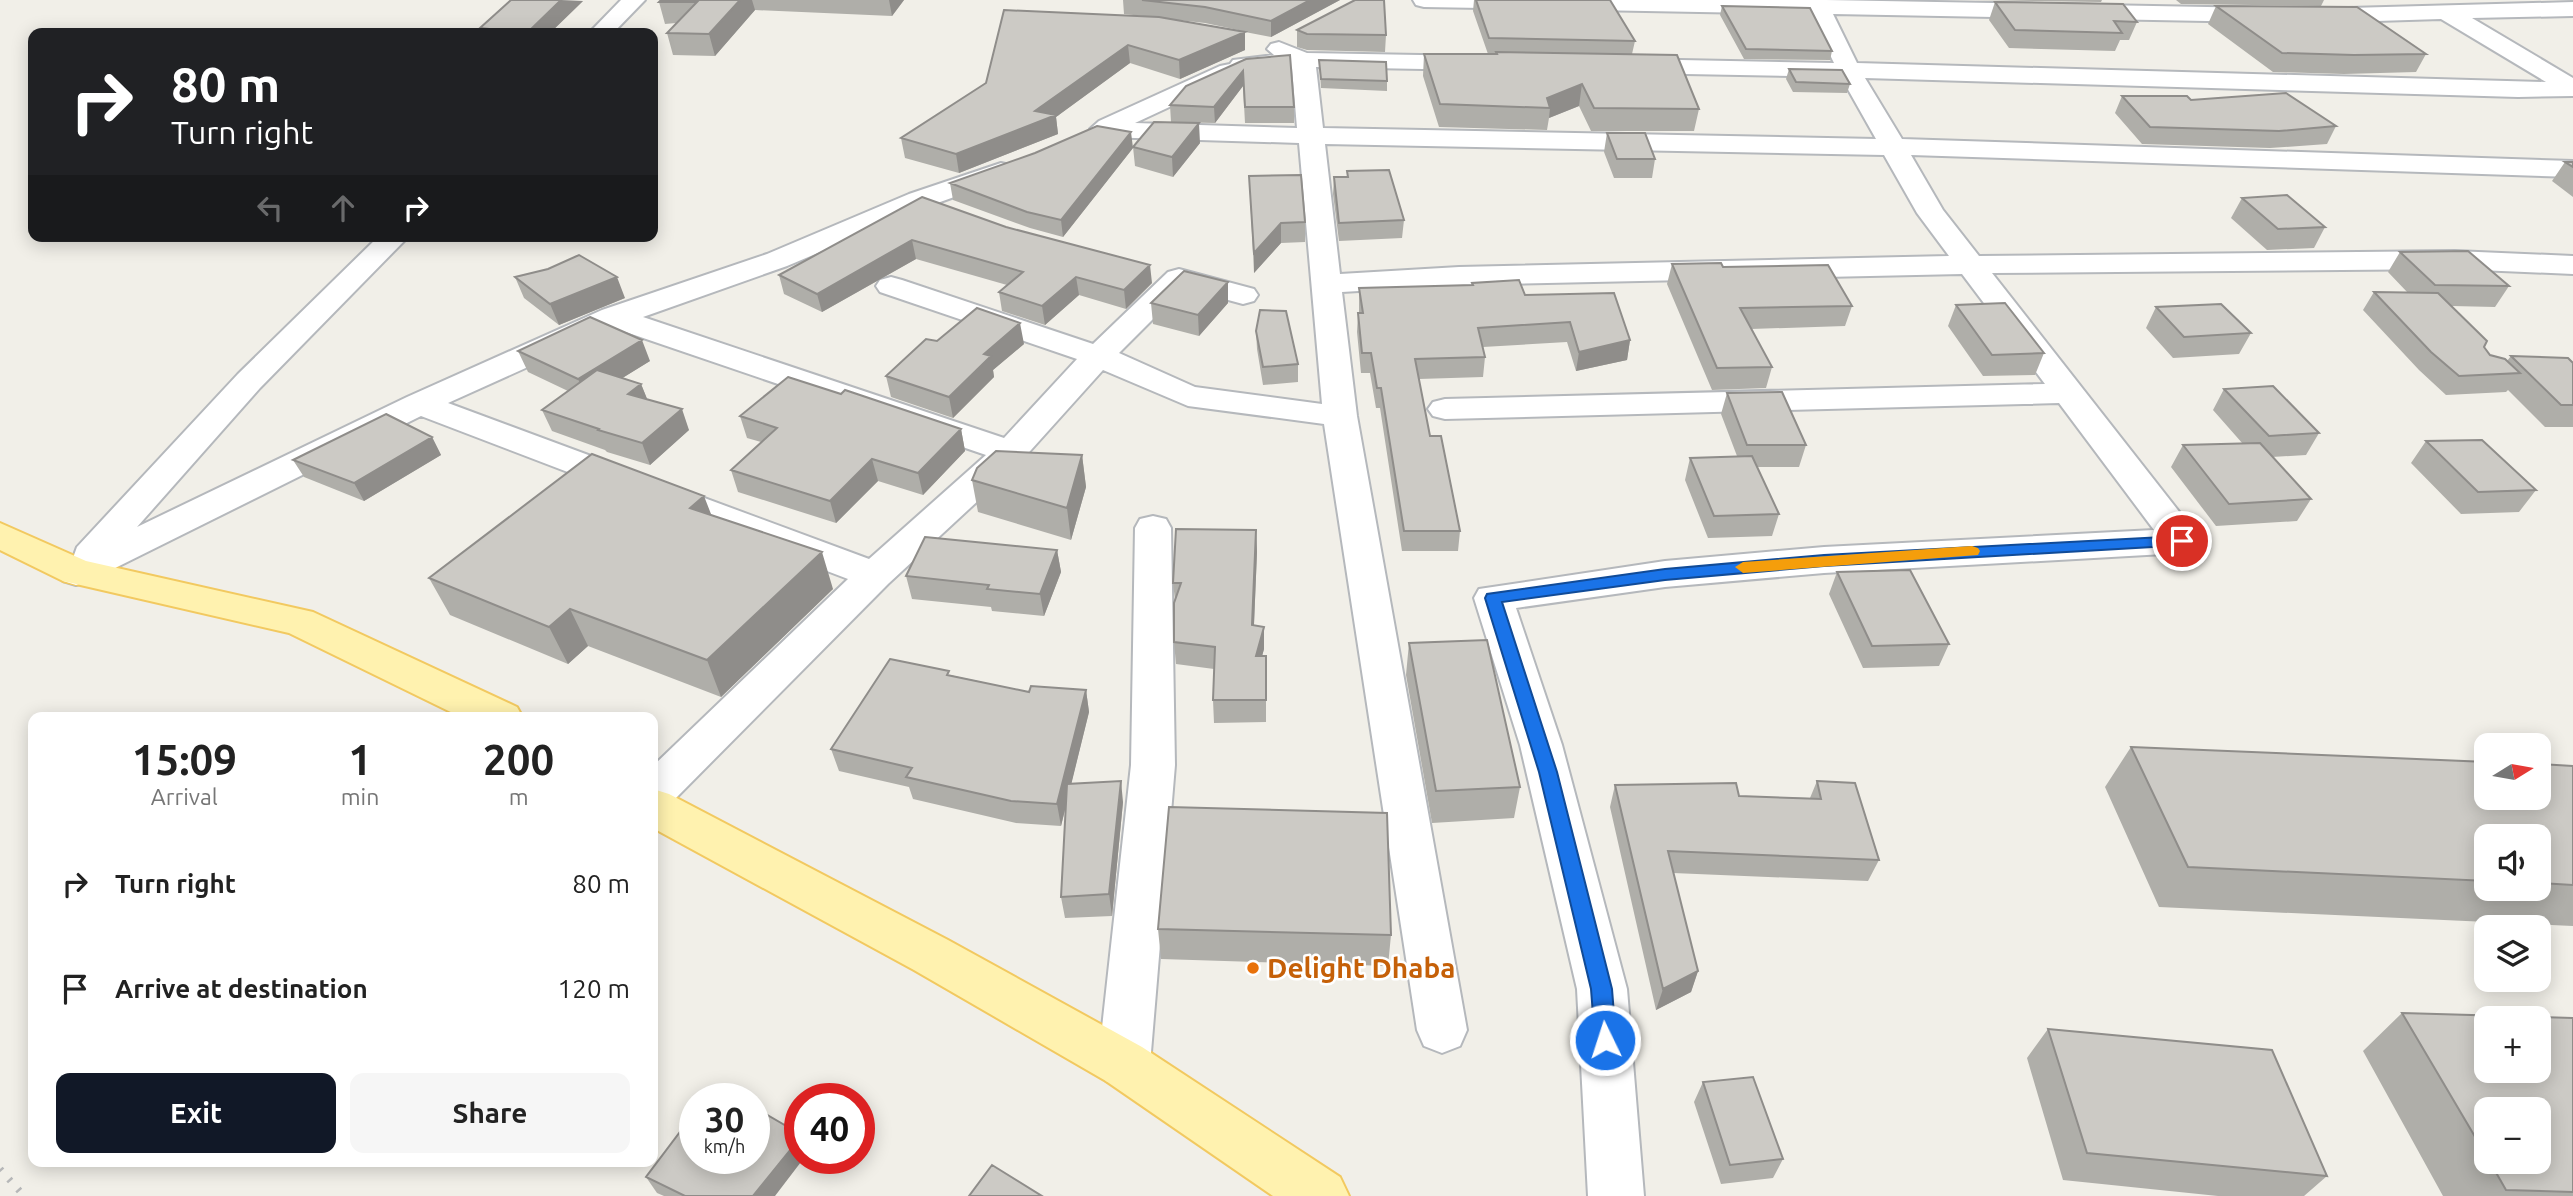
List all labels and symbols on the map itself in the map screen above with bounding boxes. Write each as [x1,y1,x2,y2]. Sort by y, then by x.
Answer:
pin [2152,511,2212,571]
north arrow [2474,733,2552,810]
place label: Delight Dhaba [1267,952,1455,983]
marker: Delight Dhaba [1245,960,1261,976]
position arrow [1568,1003,1642,1077]
speed limit sign: 40 [784,1083,875,1174]

